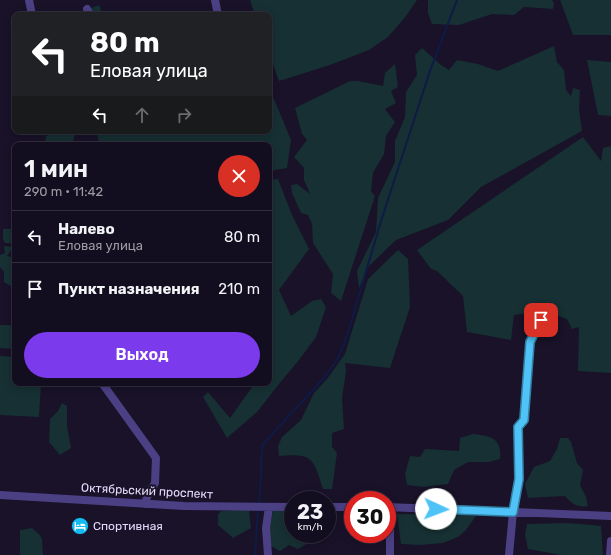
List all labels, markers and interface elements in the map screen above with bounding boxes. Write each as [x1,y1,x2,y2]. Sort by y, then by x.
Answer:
text: 80 m [90,26,160,59]
icon: left [24,28,76,80]
text: Еловая улица [90,60,208,82]
icon: left [89,104,111,126]
icon: ahead [131,104,153,126]
icon: right [173,104,195,126]
text: 1 мин [24,155,88,183]
button: close [218,155,260,197]
text: 290 m · 11:42 [24,184,103,199]
text: Налево [58,220,115,238]
icon: left [24,226,46,248]
text: 80 m [224,228,260,246]
text: Еловая улица [58,238,143,253]
icon: arrive [24,278,46,300]
text: Пункт назначения [58,280,200,298]
text: 210 m [218,280,260,298]
pin [524,303,558,337]
icon: arrive [530,309,552,331]
button: Выход [24,332,260,378]
street label: Октябрьский проспект [81,481,213,501]
position arrow [415,488,457,530]
speed limit sign: 30 [344,491,396,543]
text: 23 [297,500,323,524]
hotel icon: Спортивная [70,516,90,536]
place label: Спортивная [93,519,163,533]
text: km/h [298,521,322,533]

